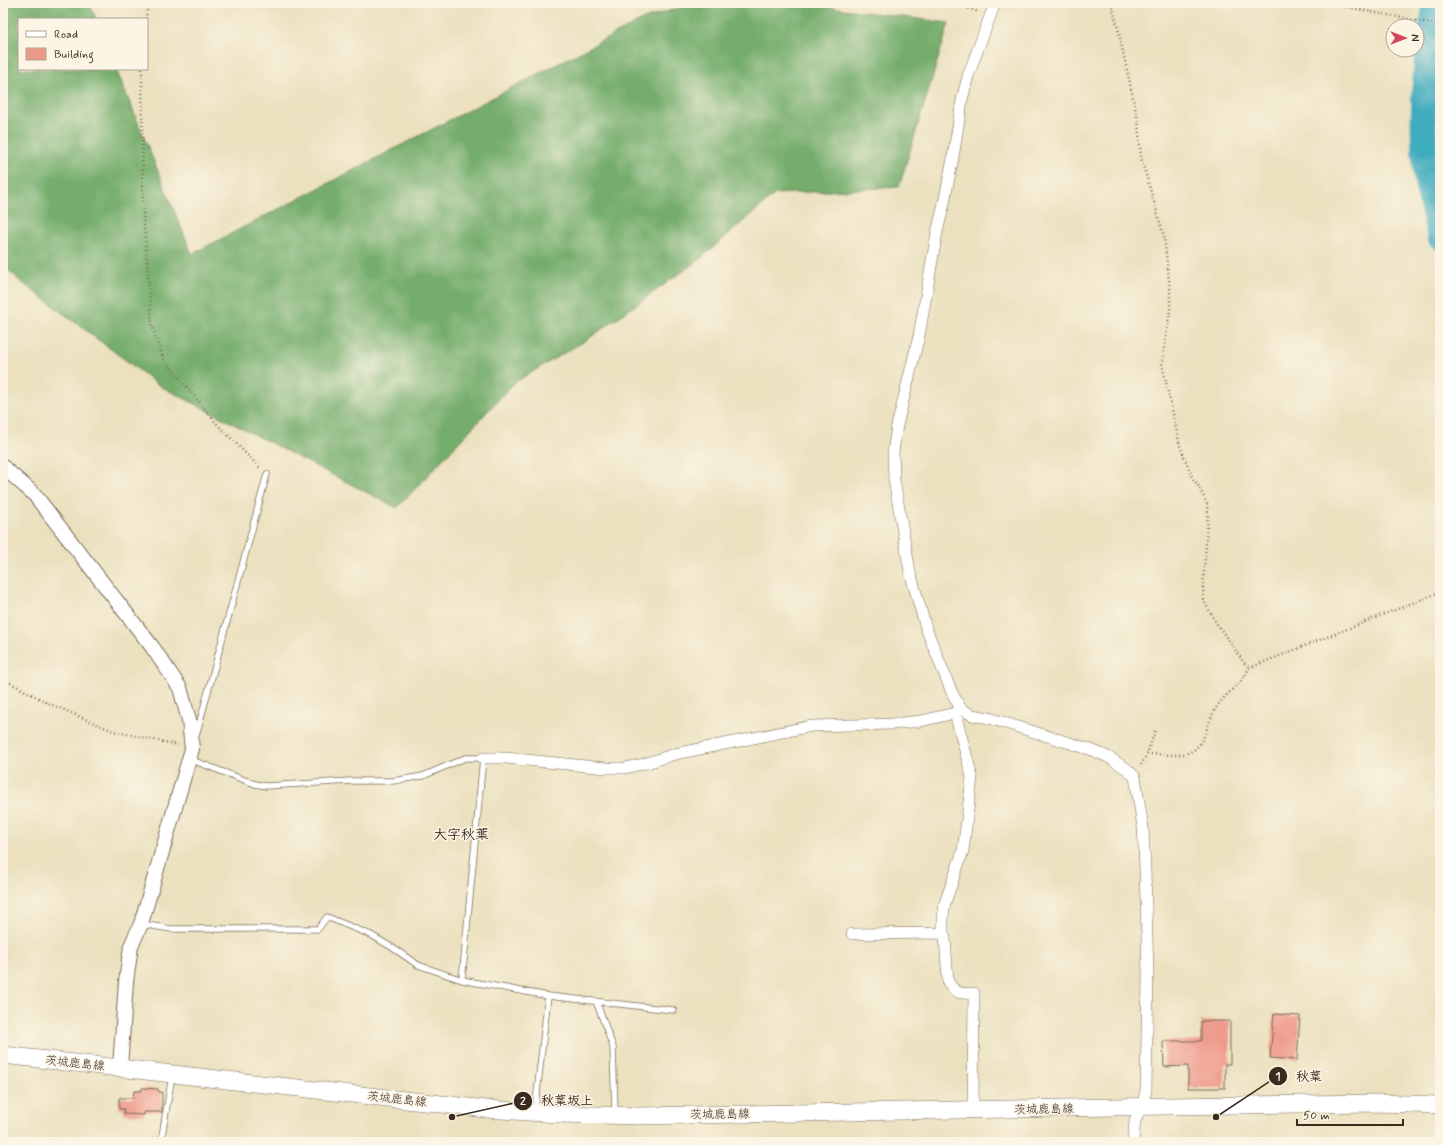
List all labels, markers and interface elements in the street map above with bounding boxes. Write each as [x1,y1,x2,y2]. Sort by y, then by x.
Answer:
legend [18,18,148,70]
north arrow [1385,18,1425,58]
text: Road [54,27,78,43]
text: N [1407,34,1421,42]
text: Building [54,47,94,64]
district label: 大字秋葉 [433,826,489,844]
street label: 茨城鹿島線 [44,1053,106,1075]
callout: 秋葉 [1268,1064,1330,1089]
text: 1 [1275,1069,1281,1085]
text: 秋葉 [1296,1069,1322,1086]
callout: 秋葉坂上 [513,1088,601,1113]
street label: 茨城鹿島線 [366,1089,428,1111]
text: 秋葉坂上 [541,1093,593,1110]
text: 2 [520,1094,526,1110]
street label: 茨城鹿島線 [1014,1101,1074,1119]
scale bar [1297,1101,1403,1127]
street label: 茨城鹿島線 [690,1106,750,1124]
text: 50 m [1303,1108,1330,1124]

